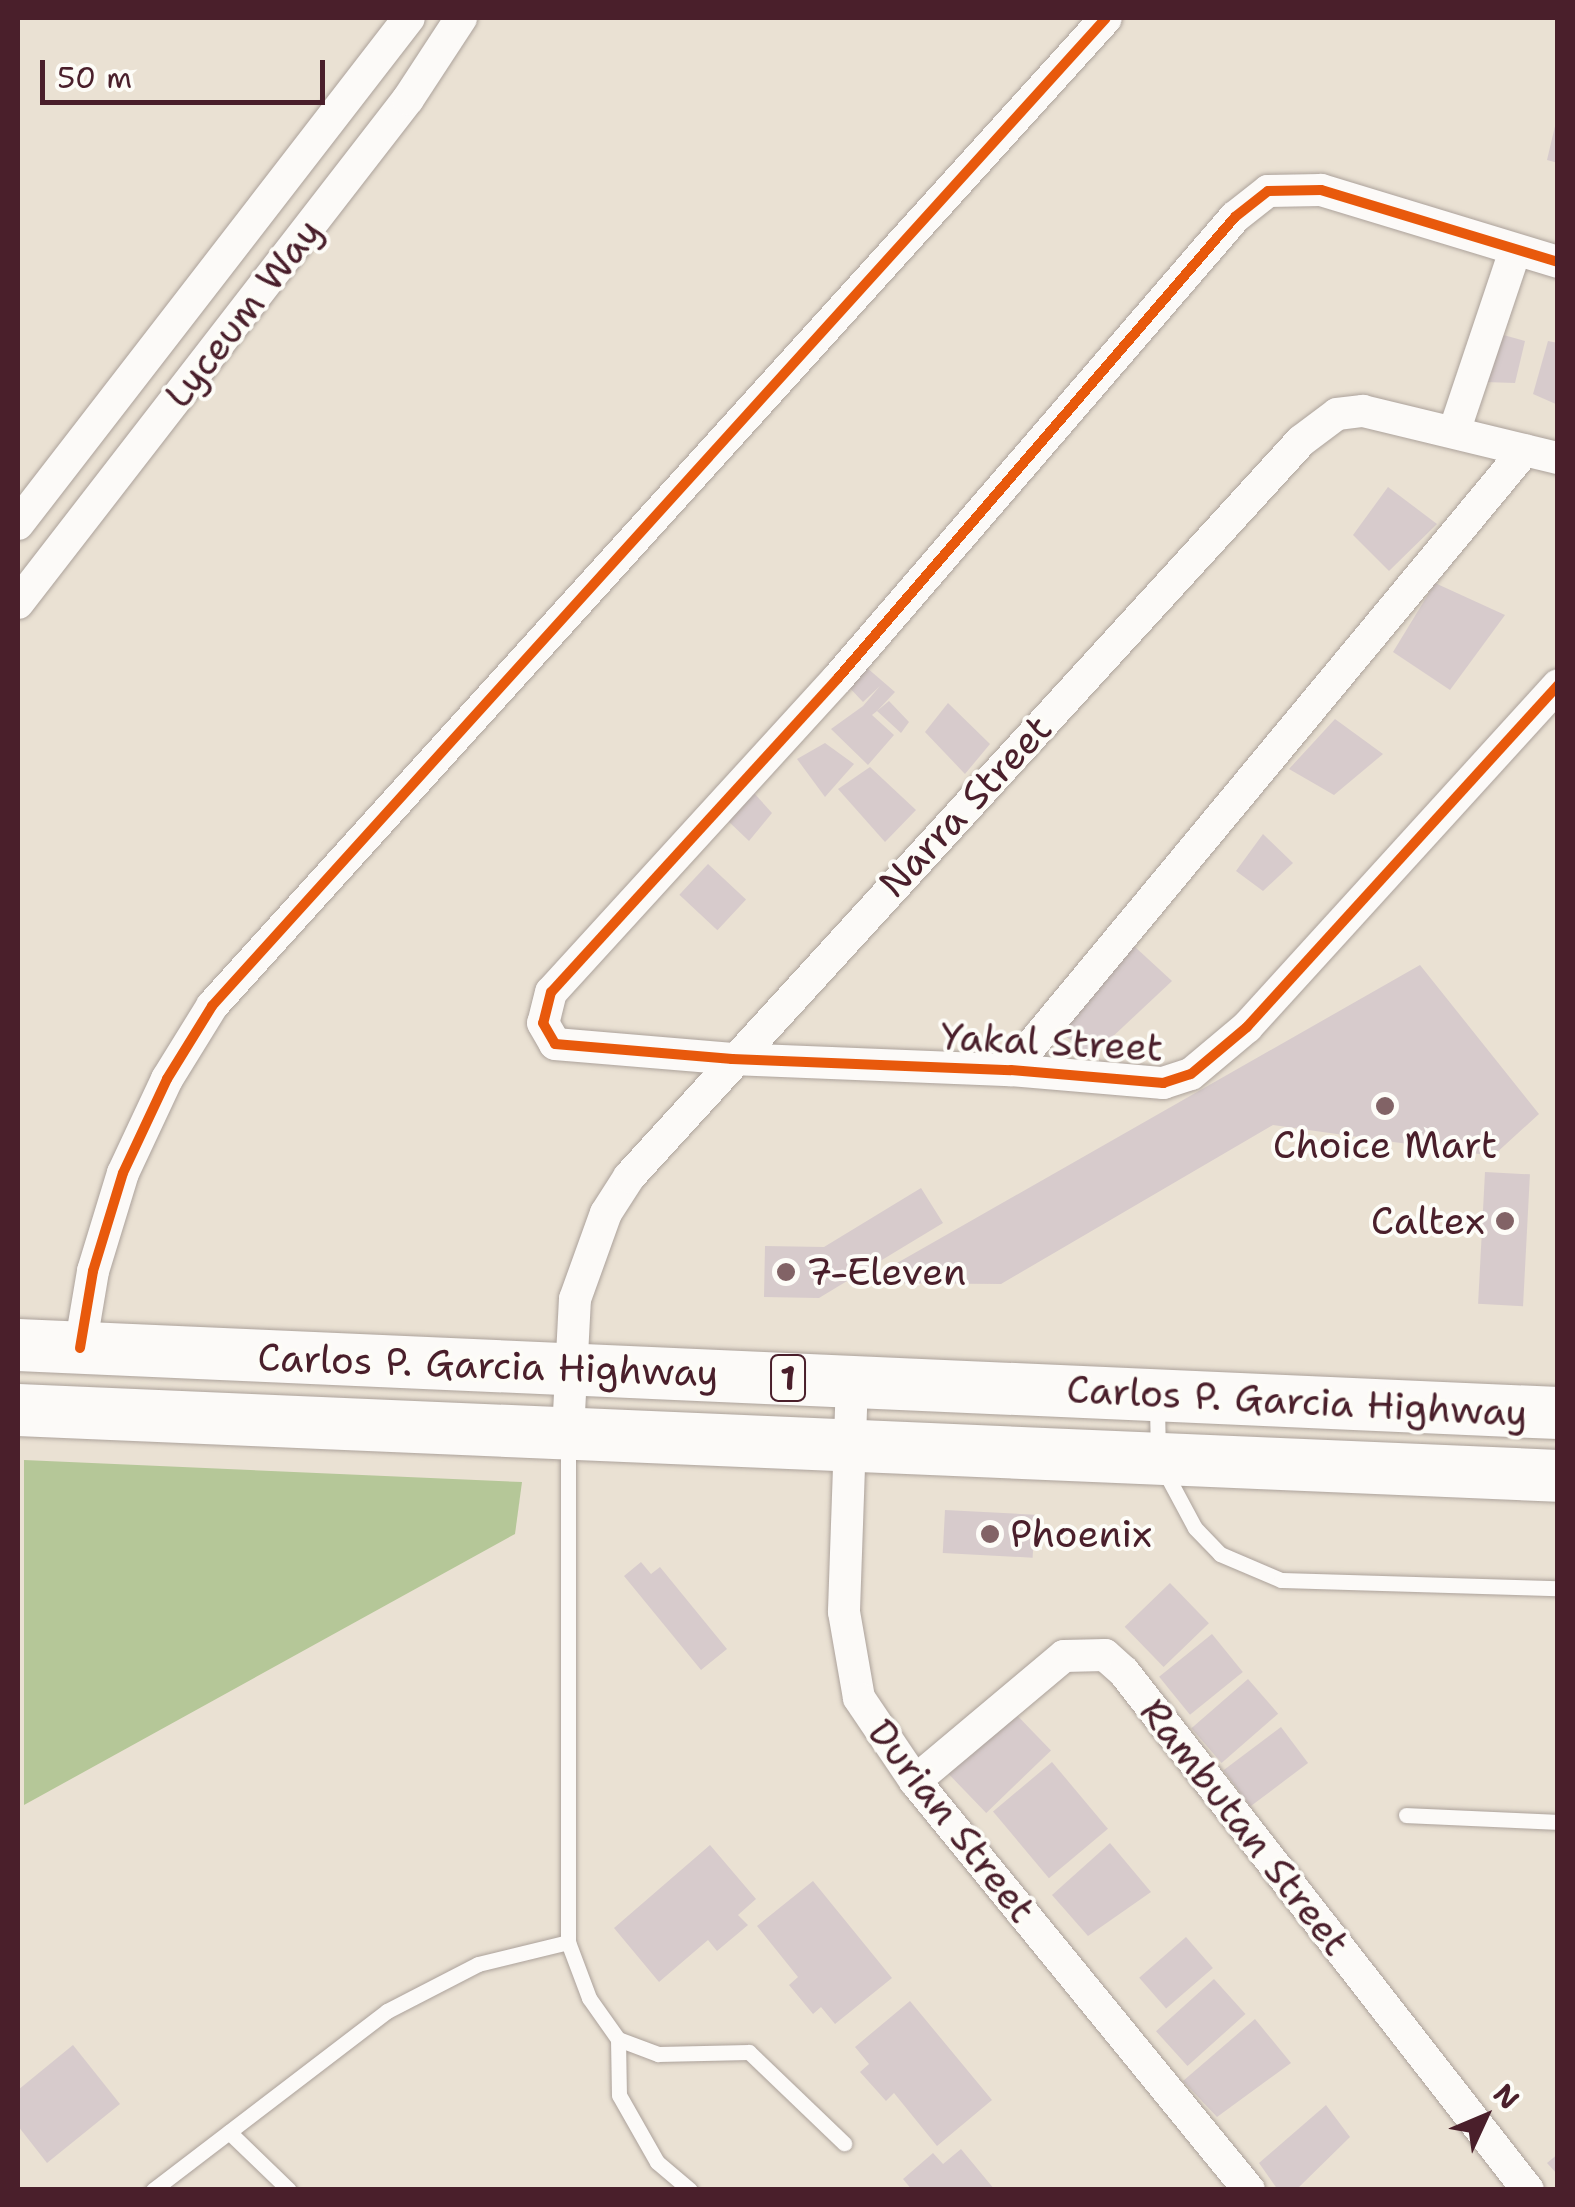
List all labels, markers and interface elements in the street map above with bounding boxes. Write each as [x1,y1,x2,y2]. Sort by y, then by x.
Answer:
scale bar [45,40,330,102]
text: 50 m [57,57,132,98]
street label: Lyceum Way [155,209,331,417]
street label: Narra Street [869,706,1061,906]
street label: Yakal Street [940,1013,1164,1071]
marker: Choice Mart [1374,1095,1396,1117]
place label: Choice Mart [1273,1122,1497,1168]
place label: Caltex [1371,1198,1485,1244]
marker: Caltex [1494,1210,1516,1232]
place label: 7-Eleven [806,1249,966,1295]
marker: 7-Eleven [775,1261,797,1283]
street label: Carlos P. Garcia Highway [257,1334,719,1396]
road number: 1 [768,1348,808,1408]
street label: Carlos P. Garcia Highway [1065,1366,1529,1436]
place label: Phoenix [1010,1511,1152,1557]
marker: Phoenix [979,1523,1001,1545]
street label: Rambutan Street [1131,1690,1359,1964]
street label: Durian Street [859,1710,1045,1932]
north arrow [1435,2067,1535,2167]
text: N [1485,2075,1528,2117]

